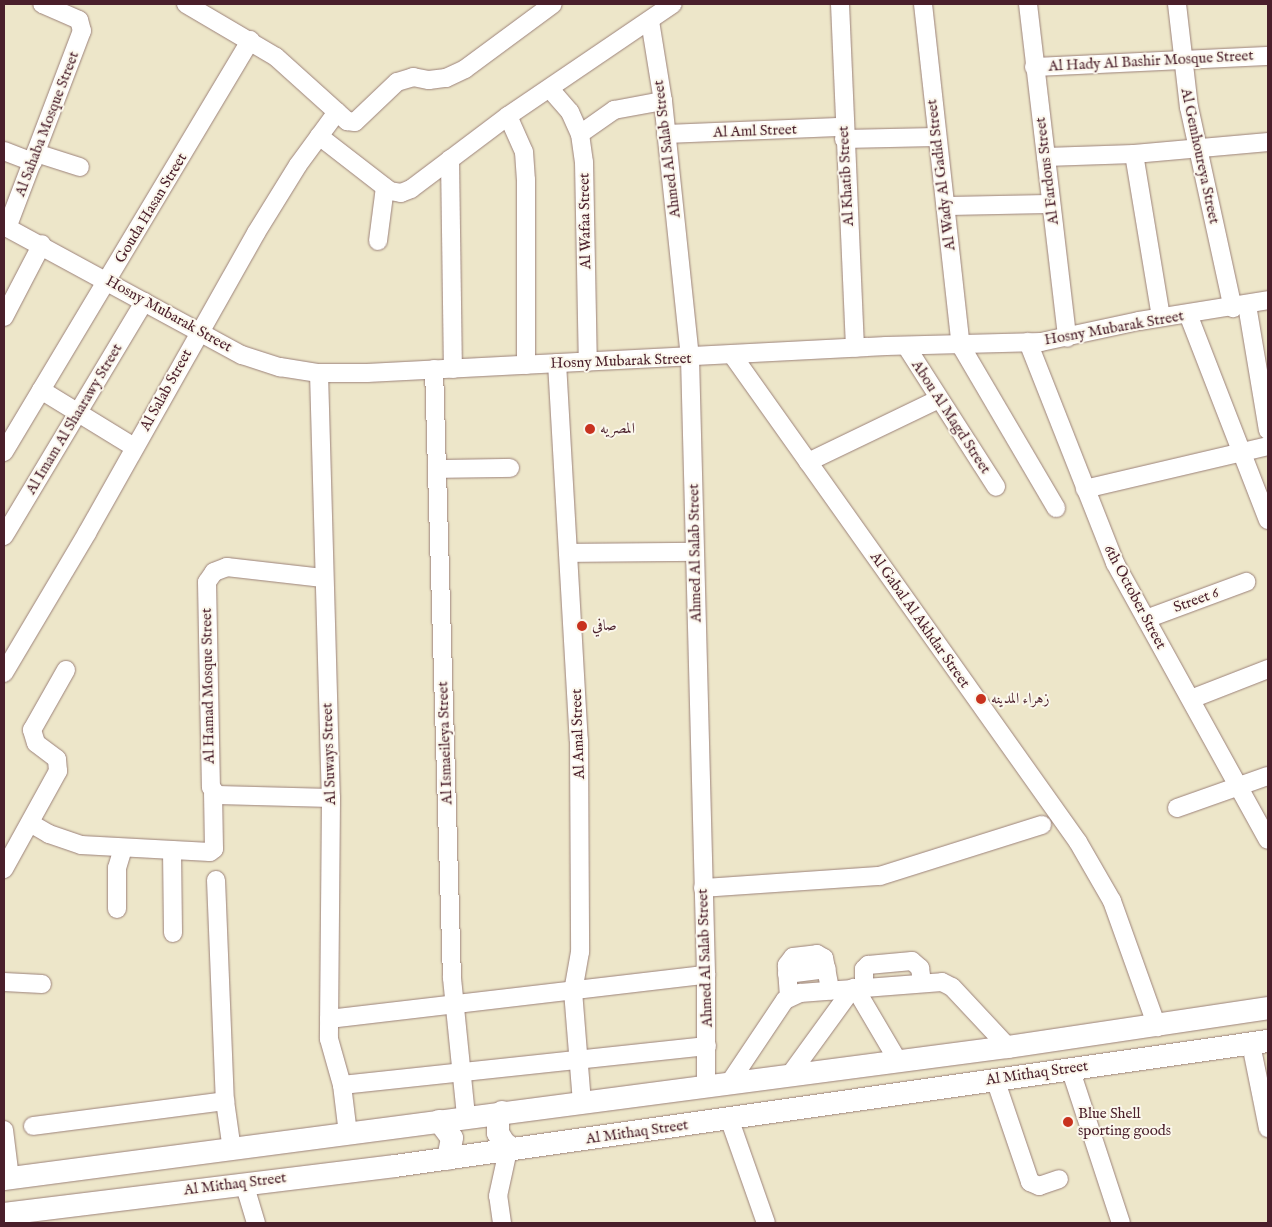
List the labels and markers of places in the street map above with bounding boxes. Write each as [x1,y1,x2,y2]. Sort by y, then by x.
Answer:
place label: المصريه [600,420,635,438]
marker: المصريه [584,423,596,435]
place label: صافي [592,617,617,635]
marker: صافي [576,620,588,632]
place label: زهراء المدينه [991,690,1049,708]
marker: زهراء المدينه [975,693,987,705]
place label: Blue Shell sporting goods [1078,1104,1171,1139]
marker: Blue Shell sporting goods [1062,1116,1074,1128]

